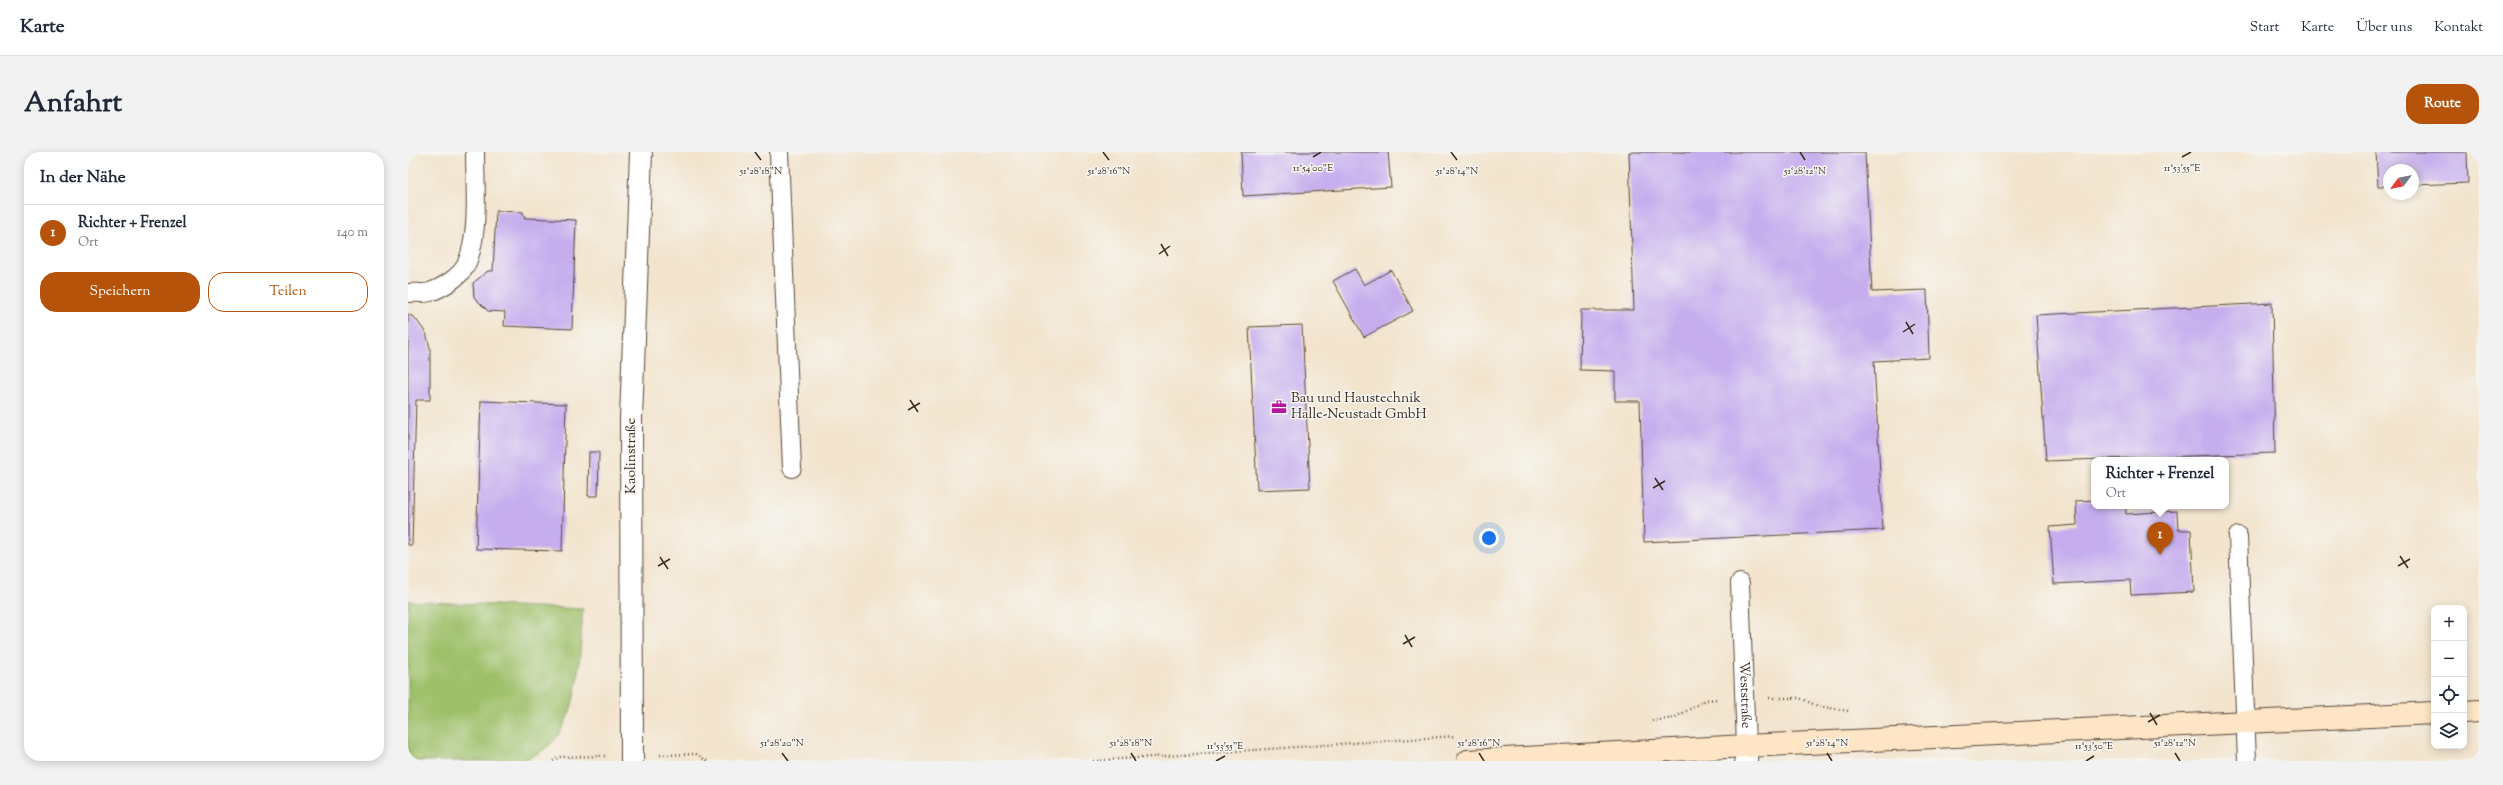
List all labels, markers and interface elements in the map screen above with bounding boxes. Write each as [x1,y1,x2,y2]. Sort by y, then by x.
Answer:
text: Karte [20,14,65,41]
text: Start [2250,18,2279,38]
text: Karte [2301,18,2334,38]
text: Über uns [2356,18,2412,38]
text: Kontakt [2434,18,2483,38]
text: Anfahrt [24,84,122,124]
button: Route [2406,84,2479,124]
text: 11°54'00"E [1293,161,1333,176]
text: 11°53'55"E [2164,161,2200,176]
text: 51°28'18"N [739,164,782,179]
text: 51°28'16"N [1087,164,1130,179]
text: 51°28'14"N [1435,164,1478,179]
text: 51°28'12"N [1783,164,1826,179]
north arrow [2383,164,2419,200]
text: In der Nähe [40,166,126,190]
text: Richter + Frenzel [78,213,187,234]
text: 1 [51,224,55,242]
text: 140 m [337,224,368,242]
text: Ort [78,234,98,252]
button: Speichern [40,272,200,312]
button: Teilen [208,272,368,312]
place label: Bau und Haustechnik Halle-Neustadt GmbH [1291,389,1427,425]
office icon: Bau und Haustechnik Halle-Neustadt GmbH [1270,398,1288,416]
street label: Kaolinstraße [622,418,642,494]
popup [2091,457,2229,509]
text: Richter + Frenzel [2106,464,2214,485]
text: Ort [2106,485,2126,503]
pin: 1 [2147,522,2173,555]
your location [1479,528,1499,548]
map controls [2431,605,2467,749]
button: + [2431,605,2467,641]
button: − [2431,641,2467,677]
street label: Weststraße [1733,661,1755,729]
button: locate [2431,677,2467,713]
button: layers [2431,713,2467,749]
text: 51°28'20"N [759,736,804,751]
text: 51°28'18"N [1109,736,1152,751]
text: 51°28'16"N [1457,736,1500,751]
text: 51°28'14"N [1805,736,1848,751]
text: 51°28'12"N [2153,736,2196,751]
text: 11°53'55"E [1207,739,1243,754]
text: 11°53'50"E [2075,739,2113,754]

